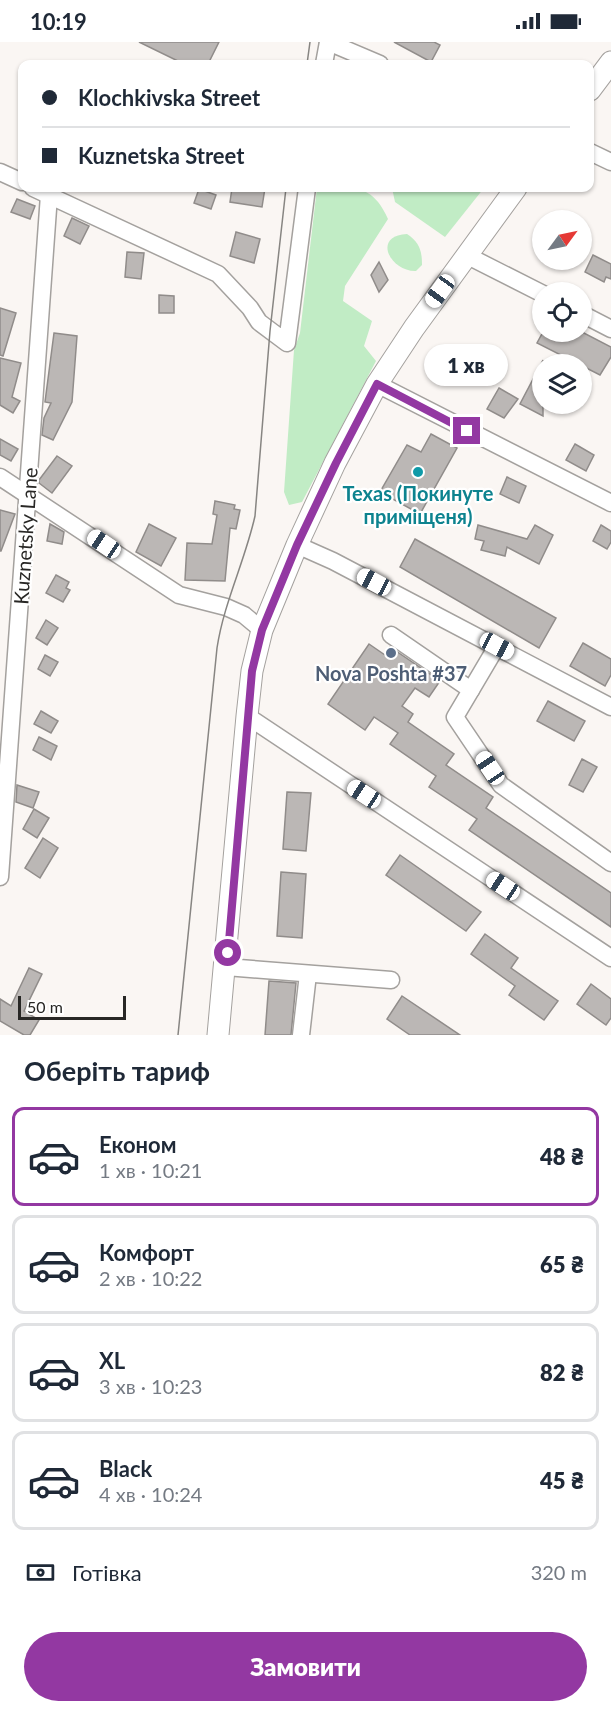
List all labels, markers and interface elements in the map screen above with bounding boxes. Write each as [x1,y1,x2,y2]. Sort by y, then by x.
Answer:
text: 10:19 [30,8,87,35]
text: Klochkivska Street [78,84,260,111]
text: Kuznetska Street [78,142,244,169]
north arrow [532,210,592,270]
map controls [532,210,592,414]
car [422,271,458,311]
button: locate [532,282,592,342]
callout: 1 хв [425,344,509,386]
text: 1 хв [447,353,485,377]
button: layers [532,354,592,414]
route end [453,417,480,444]
marker: Texas (Покинуте приміщеня) [411,465,425,479]
street label: Kuznetsky Lane [8,467,42,605]
place label: Texas (Покинуте приміщеня) [342,481,494,528]
car [84,526,124,562]
car [354,566,394,598]
car [477,630,517,662]
marker: Nova Poshta #37 [384,646,398,660]
place label: Nova Poshta #37 [315,661,467,685]
car [472,748,508,788]
car [344,777,384,811]
car [483,869,523,903]
route start [214,939,241,966]
scale bar [18,993,126,1020]
text: 50 m [27,997,63,1016]
text: Оберіть тариф [24,1054,210,1087]
icon: car [27,1130,81,1184]
text: Економ [99,1131,177,1158]
text: 48 ₴ [540,1143,584,1170]
text: 1 хв · 10:21 [99,1158,202,1182]
icon: car [27,1238,81,1292]
text: Комфорт [99,1239,194,1266]
text: 65 ₴ [540,1251,584,1278]
text: 2 хв · 10:22 [99,1266,202,1290]
icon: car [27,1346,81,1400]
text: XL [99,1347,125,1374]
text: 82 ₴ [540,1359,584,1386]
text: 3 хв · 10:23 [99,1374,202,1398]
icon: car [27,1454,81,1508]
text: Black [99,1455,152,1482]
text: 45 ₴ [540,1467,584,1494]
text: 4 хв · 10:24 [99,1482,202,1506]
icon: cash [24,1556,57,1589]
text: Готівка [72,1559,142,1586]
text: 320 m [531,1560,587,1584]
button: Замовити [24,1632,587,1701]

